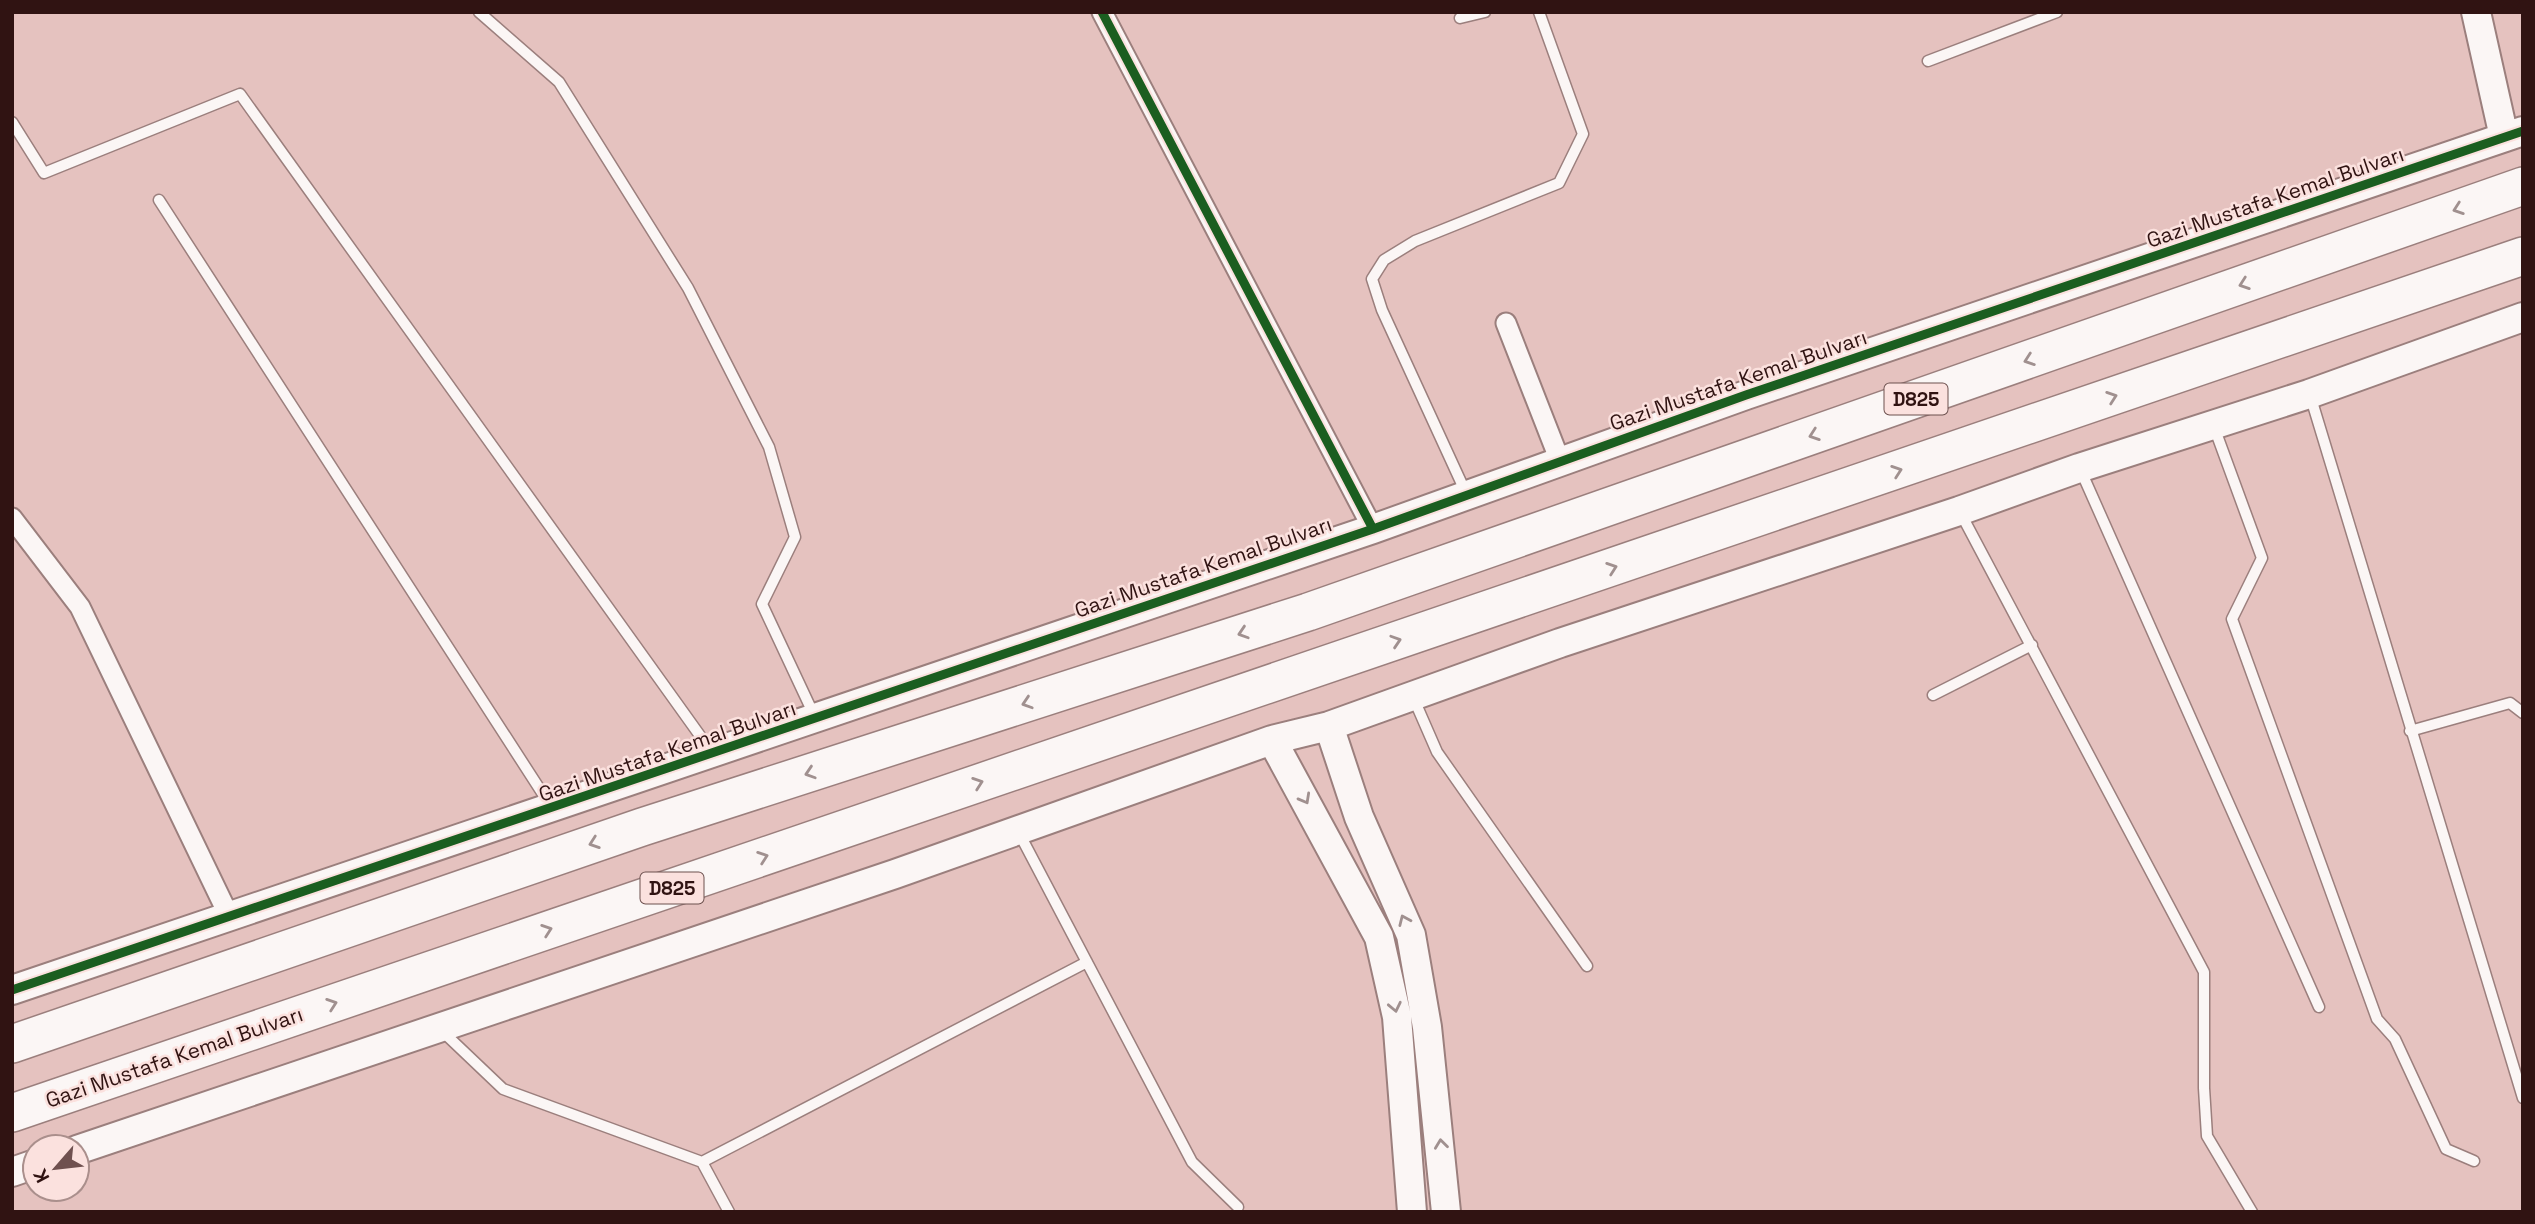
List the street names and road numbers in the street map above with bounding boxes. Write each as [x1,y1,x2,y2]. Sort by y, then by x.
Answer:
street label: Gazi Mustafa Kemal Bulvarı [2143,140,2407,254]
street label: Gazi Mustafa Kemal Bulvarı [1606,323,1870,437]
road number: D825 [1884,384,1948,414]
street label: Gazi Mustafa Kemal Bulvarı [1071,510,1335,624]
street label: Gazi Mustafa Kemal Bulvarı [535,694,799,808]
road number: D825 [640,873,704,904]
street label: Gazi Mustafa Kemal Bulvarı [42,1000,306,1114]

